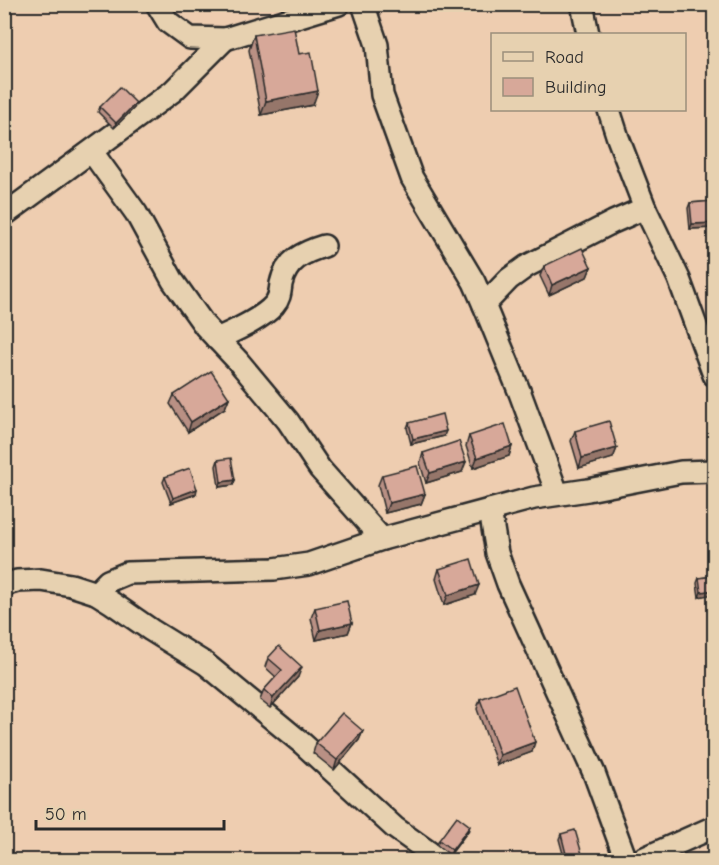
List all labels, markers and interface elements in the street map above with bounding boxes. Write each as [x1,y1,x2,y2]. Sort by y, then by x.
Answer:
legend [491,33,686,111]
text: Road [545,47,584,68]
text: Building [545,77,607,98]
scale bar [36,793,224,831]
text: 50 m [45,804,87,825]

